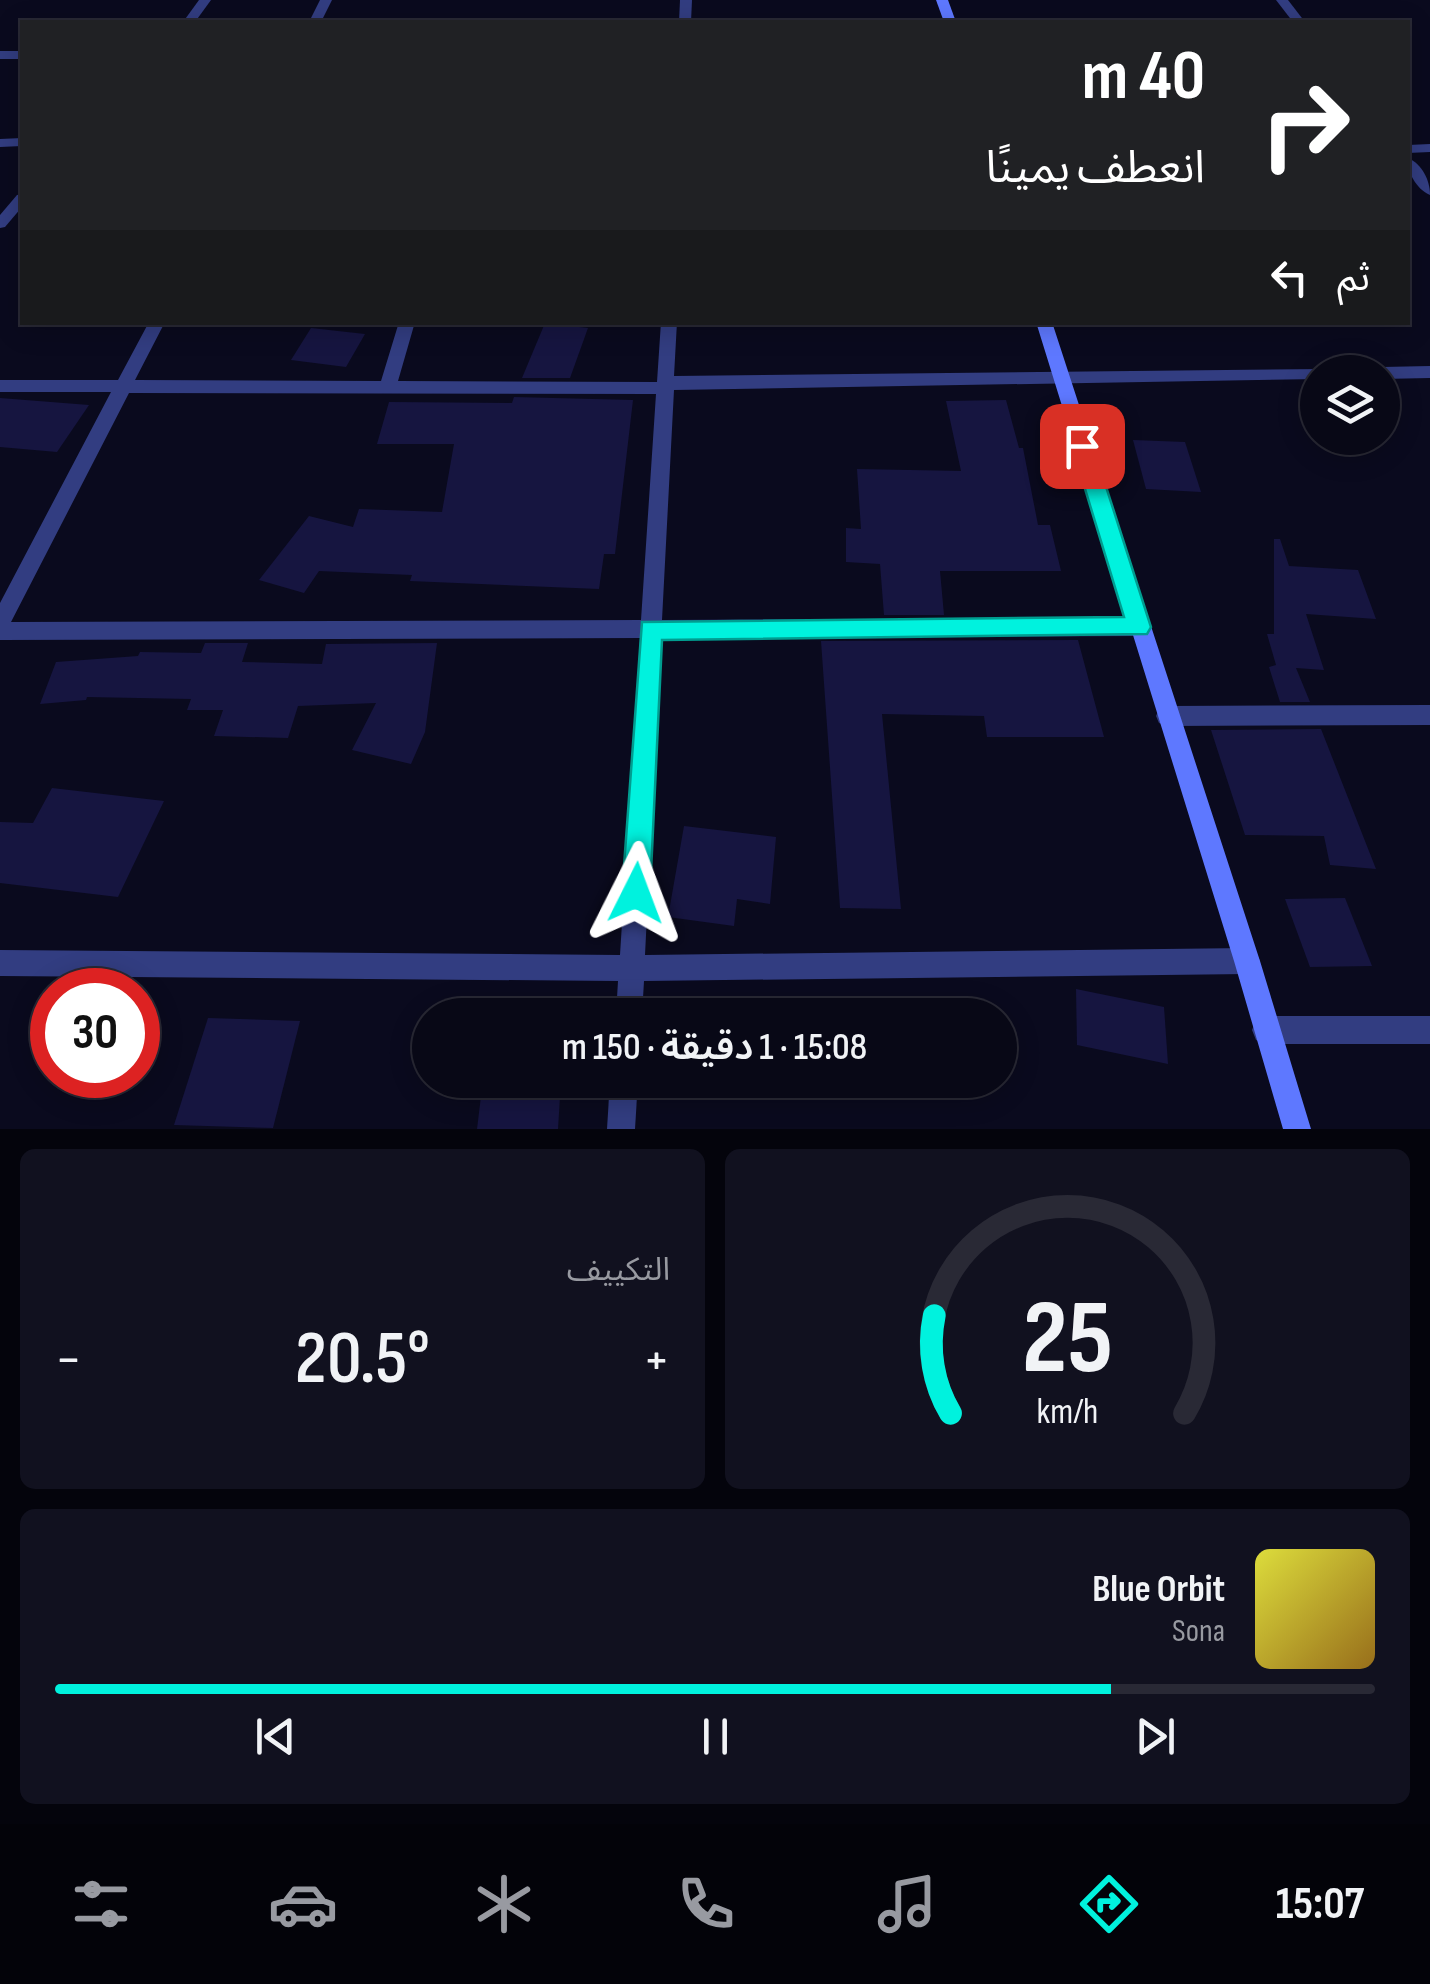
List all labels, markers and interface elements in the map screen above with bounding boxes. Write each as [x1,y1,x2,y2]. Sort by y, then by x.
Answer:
text: 40 m [1082,35,1205,119]
icon: right [1240,60,1370,190]
text: انعطف يمينًا [985,141,1205,196]
icon: left [1262,250,1317,305]
text: ثم [1337,256,1370,301]
map controls [1300,355,1400,455]
button: layers [1300,355,1400,455]
pin [1040,404,1125,489]
icon: arrive [1055,419,1110,474]
position arrow [584,841,688,945]
speed limit sign: 30 [30,968,160,1098]
text: 15:08 · 1 دقيقة · 150 m [562,1025,867,1070]
text: التكييف [567,1251,670,1290]
text: 25 [1022,1277,1113,1402]
text: 20.5° [295,1314,430,1405]
text: − [55,1327,82,1394]
text: + [643,1327,670,1394]
text: km/h [1037,1391,1098,1434]
text: Blue Orbit [1092,1567,1225,1612]
text: Sona [1172,1612,1225,1651]
icon: previous [248,1709,303,1764]
icon: pause [688,1709,743,1764]
icon: next [1128,1709,1183,1764]
icon: filters [66,1869,136,1939]
icon: car [268,1869,338,1939]
icon: climate [469,1869,539,1939]
icon: phone [671,1869,741,1939]
icon: music [872,1869,942,1939]
icon: directions [1074,1869,1144,1939]
text: 15:07 [1276,1877,1364,1932]

